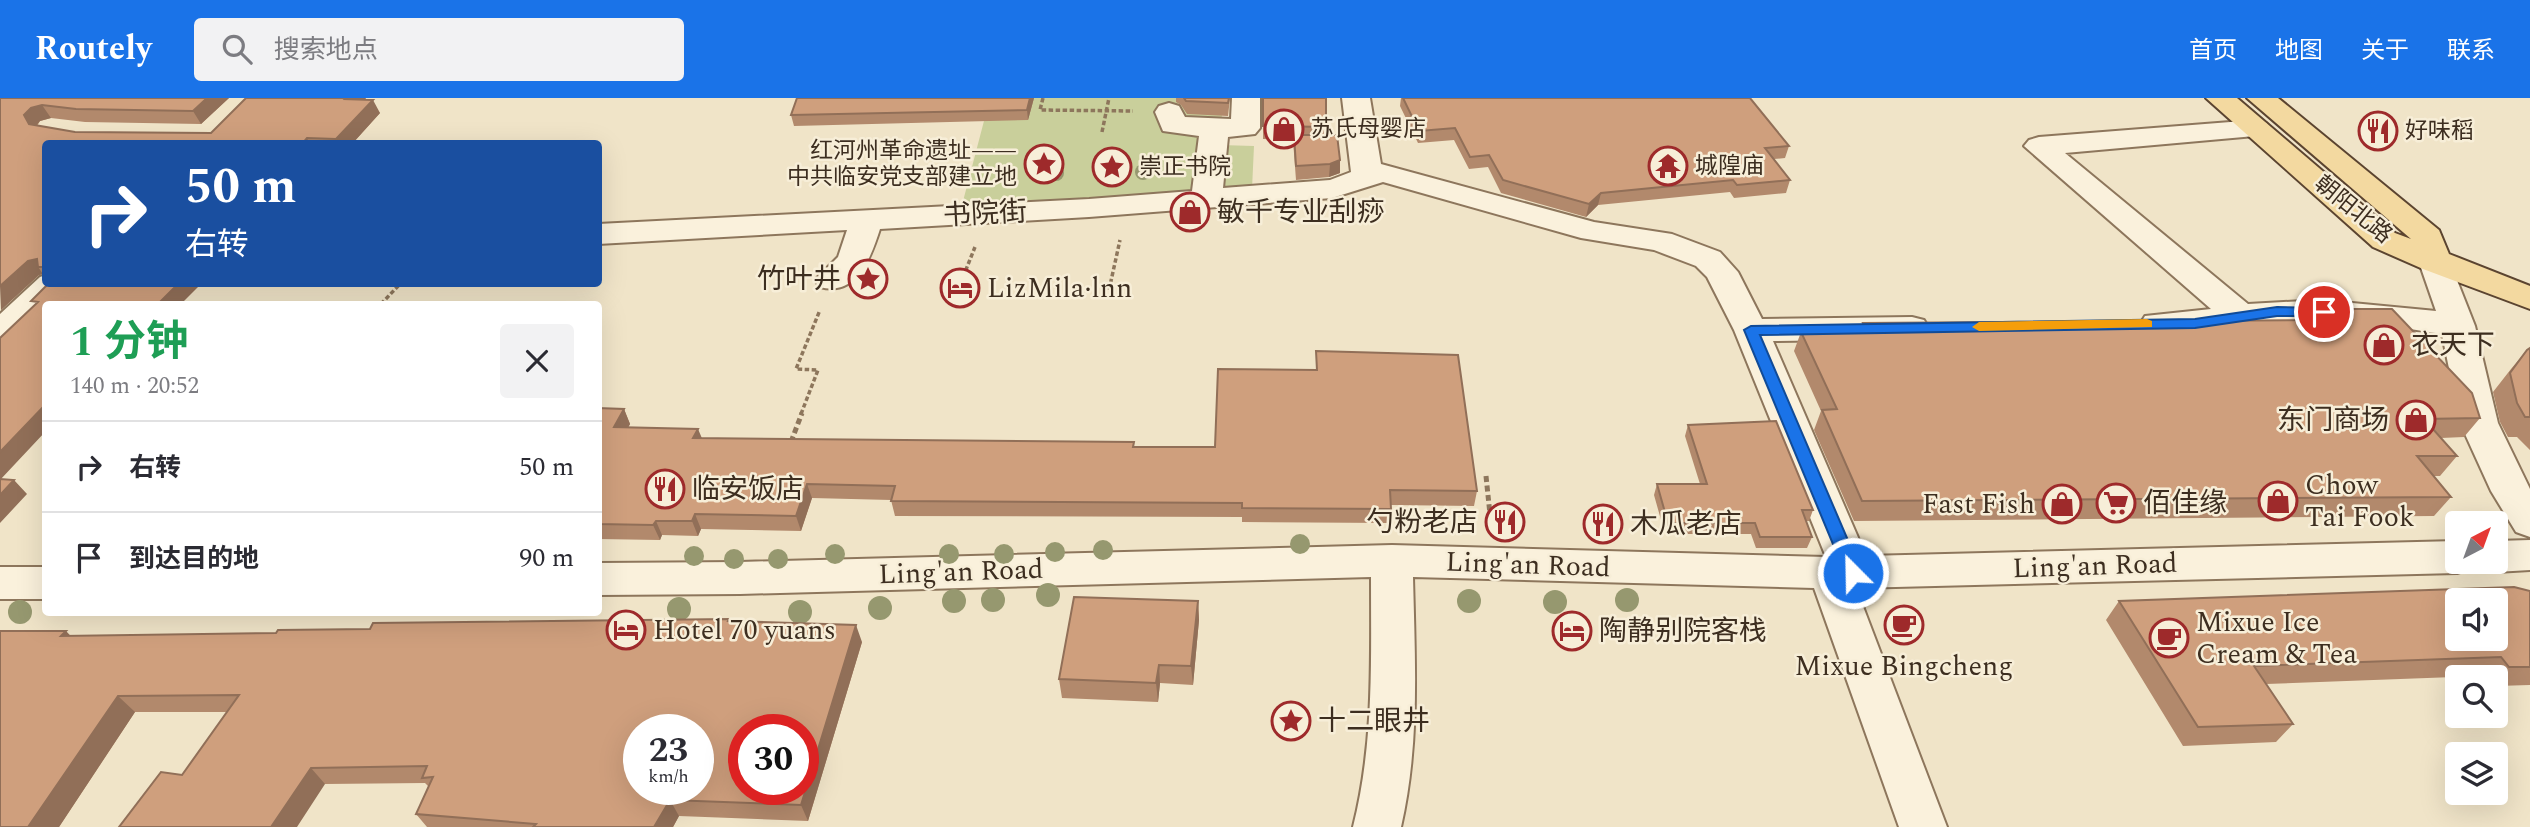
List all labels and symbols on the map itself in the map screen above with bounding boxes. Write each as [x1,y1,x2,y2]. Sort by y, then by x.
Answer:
shop icon: 苏氏母婴店 [1263,108,1305,150]
restaurant icon: 好味稻 [2357,110,2399,152]
place label: 苏氏母婴店 [1311,112,1426,147]
place label: 好味稻 [2405,114,2474,149]
place label: 红河州革命遗址—— 中共临安党支部建立地 [787,134,1017,195]
place icon: 红河州革命遗址—— 中共临安党支部建立地 [1023,143,1065,185]
temple icon: 城隍庙 [1647,145,1689,187]
place icon: 崇正书院 [1091,146,1133,188]
place label: 城隍庙 [1695,149,1764,184]
place label: 崇正书院 [1139,150,1231,185]
street label: 朝阳北路 [2306,167,2400,253]
street label: 书院街 [942,190,1028,238]
shop icon: 敏千专业刮痧 [1169,191,1211,233]
place label: 敏千专业刮痧 [1217,191,1385,234]
place label: 竹叶井 [757,258,841,301]
place icon: 竹叶井 [847,258,889,300]
hotel icon: LizMila·lnn [939,267,981,309]
place label: LizMila·lnn [987,267,1132,310]
pin [2294,282,2354,342]
shop icon: 衣天下 [2363,324,2405,366]
place label: 衣天下 [2411,324,2495,367]
place label: 东门商场 [2277,399,2389,442]
shop icon: 东门商场 [2395,399,2437,441]
place label: Chow Tai Fook [2305,464,2415,539]
restaurant icon: 临安饭店 [644,468,686,510]
place label: 临安饭店 [692,468,804,511]
shop icon: Chow Tai Fook [2257,480,2299,522]
supermarket icon: 佰佳缘 [2095,482,2137,524]
place label: 佰佳缘 [2143,482,2227,525]
place label: Fast Fish [1922,483,2035,526]
shop icon: Fast Fish [2041,483,2083,525]
place label: 勺粉老店 [1366,501,1478,544]
restaurant icon: 勺粉老店 [1484,501,1526,543]
restaurant icon: 木瓜老店 [1582,503,1624,545]
place label: 木瓜老店 [1630,503,1742,546]
north arrow [2445,511,2508,574]
position arrow [1816,536,1890,610]
street label: Ling'an Road [1445,541,1611,589]
street label: Ling'an Road [2012,542,2178,590]
street label: Ling'an Road [878,548,1044,596]
place label: Mixue Ice Cream & Tea [2196,601,2358,676]
cafe icon: Mixue Bingcheng [1883,604,1925,646]
hotel icon: Hotel 70 yuans [605,609,647,651]
place label: Hotel 70 yuans [653,609,836,652]
hotel icon: 陶静别院客栈 [1551,610,1593,652]
place label: 陶静别院客栈 [1599,610,1767,653]
cafe icon: Mixue Ice Cream & Tea [2148,617,2190,659]
place label: Mixue Bingcheng [1795,645,2013,688]
place icon: 十二眼井 [1270,700,1312,742]
place label: 十二眼井 [1318,700,1430,743]
speed limit sign: 30 [728,714,819,805]

